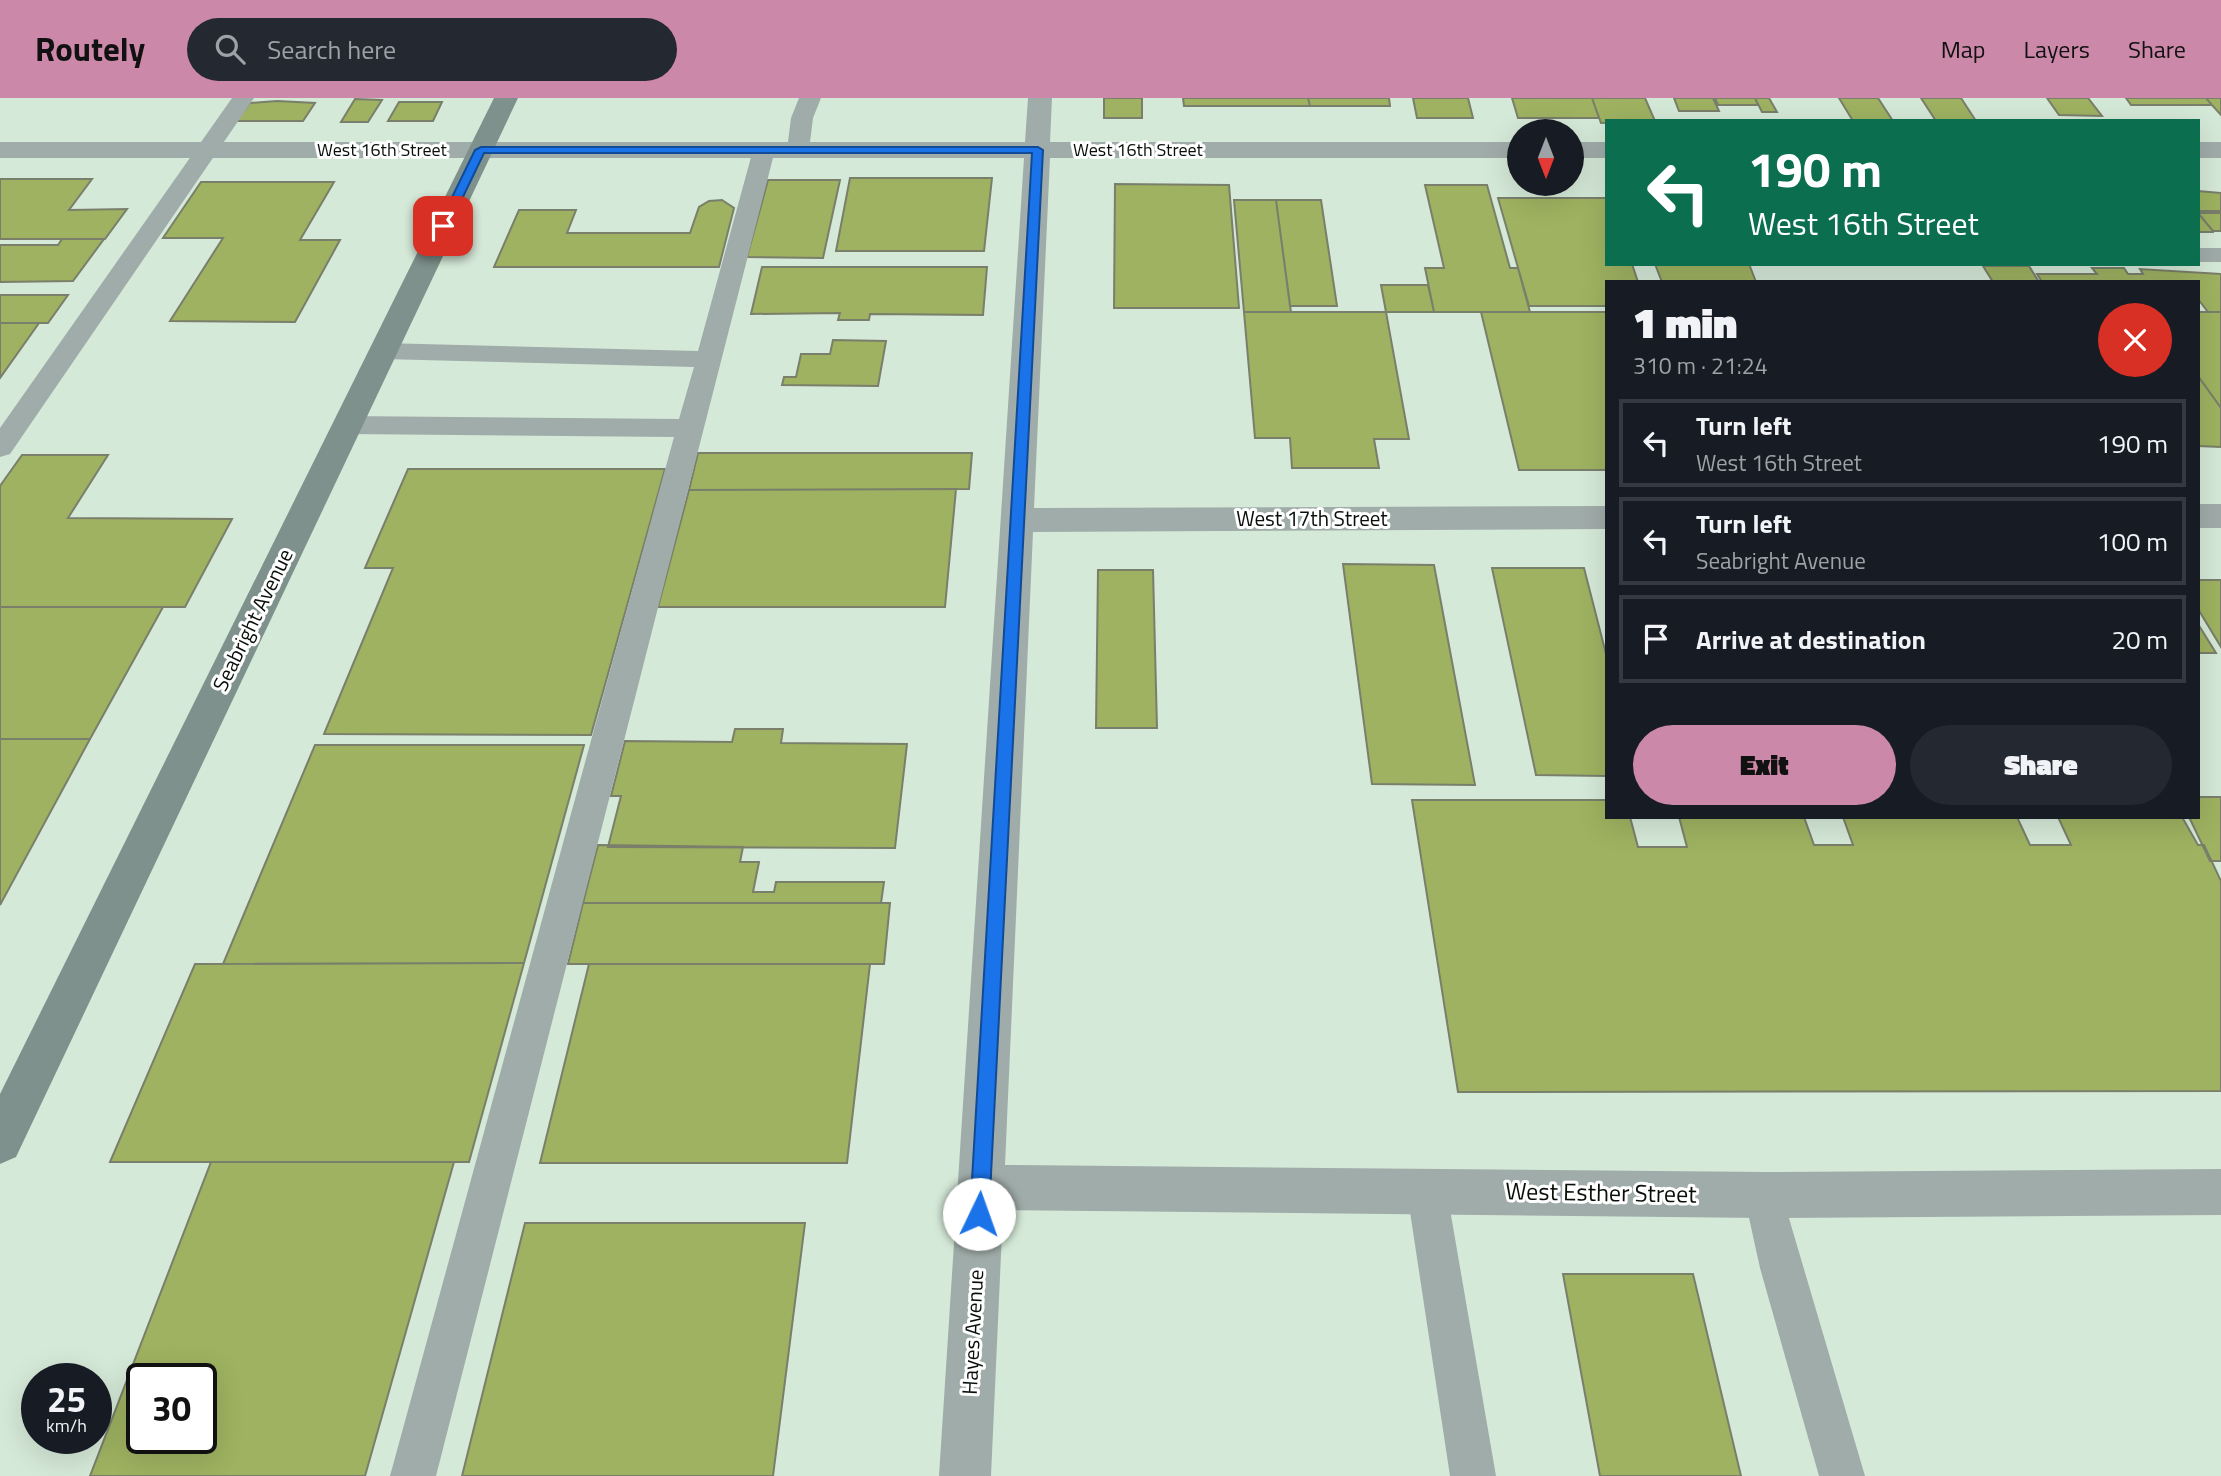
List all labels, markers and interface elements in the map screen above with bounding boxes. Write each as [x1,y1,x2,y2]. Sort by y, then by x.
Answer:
search box [187,18,677,81]
text: Routely [35,24,145,74]
icon: search [211,30,249,68]
text: Search here [267,30,396,69]
text: Map [1941,31,1986,67]
text: Layers [2024,31,2090,67]
text: Share [2128,31,2186,67]
north arrow [1507,119,1584,196]
map controls [1507,119,1584,196]
text: 190 m [1748,131,1882,206]
street label: West 16th Street [317,136,448,163]
street label: West 16th Street [1073,136,1204,163]
icon: left [1633,147,1724,238]
pin [413,196,473,256]
text: West 16th Street [1748,199,1979,247]
icon: arrive [424,207,462,245]
text: 1 min [1633,290,1737,354]
button: close [2098,303,2172,377]
text: 310 m · 21:24 [1633,348,1768,383]
text: Turn left [1696,406,1791,445]
icon: left [1637,424,1675,462]
text: 190 m [2097,424,2168,463]
text: West 16th Street [1696,445,1862,480]
street label: West 17th Street [1236,502,1388,534]
text: Turn left [1696,504,1791,543]
icon: left [1637,522,1675,560]
text: 100 m [2097,522,2168,561]
street label: Seabright Avenue [204,543,300,696]
text: Seabright Avenue [1696,543,1866,578]
icon: arrive [1637,620,1675,658]
text: Arrive at destination [1696,620,1926,659]
text: 20 m [2111,620,2168,659]
button: Exit [1633,725,1896,805]
button: Share [1910,725,2172,805]
street label: West Esther Street [1505,1172,1697,1212]
position arrow [942,1177,1016,1251]
street label: Hayes Avenue [953,1269,991,1395]
speed limit sign: 30 [126,1363,217,1454]
text: 25 [47,1372,86,1426]
text: km/h [46,1412,87,1439]

